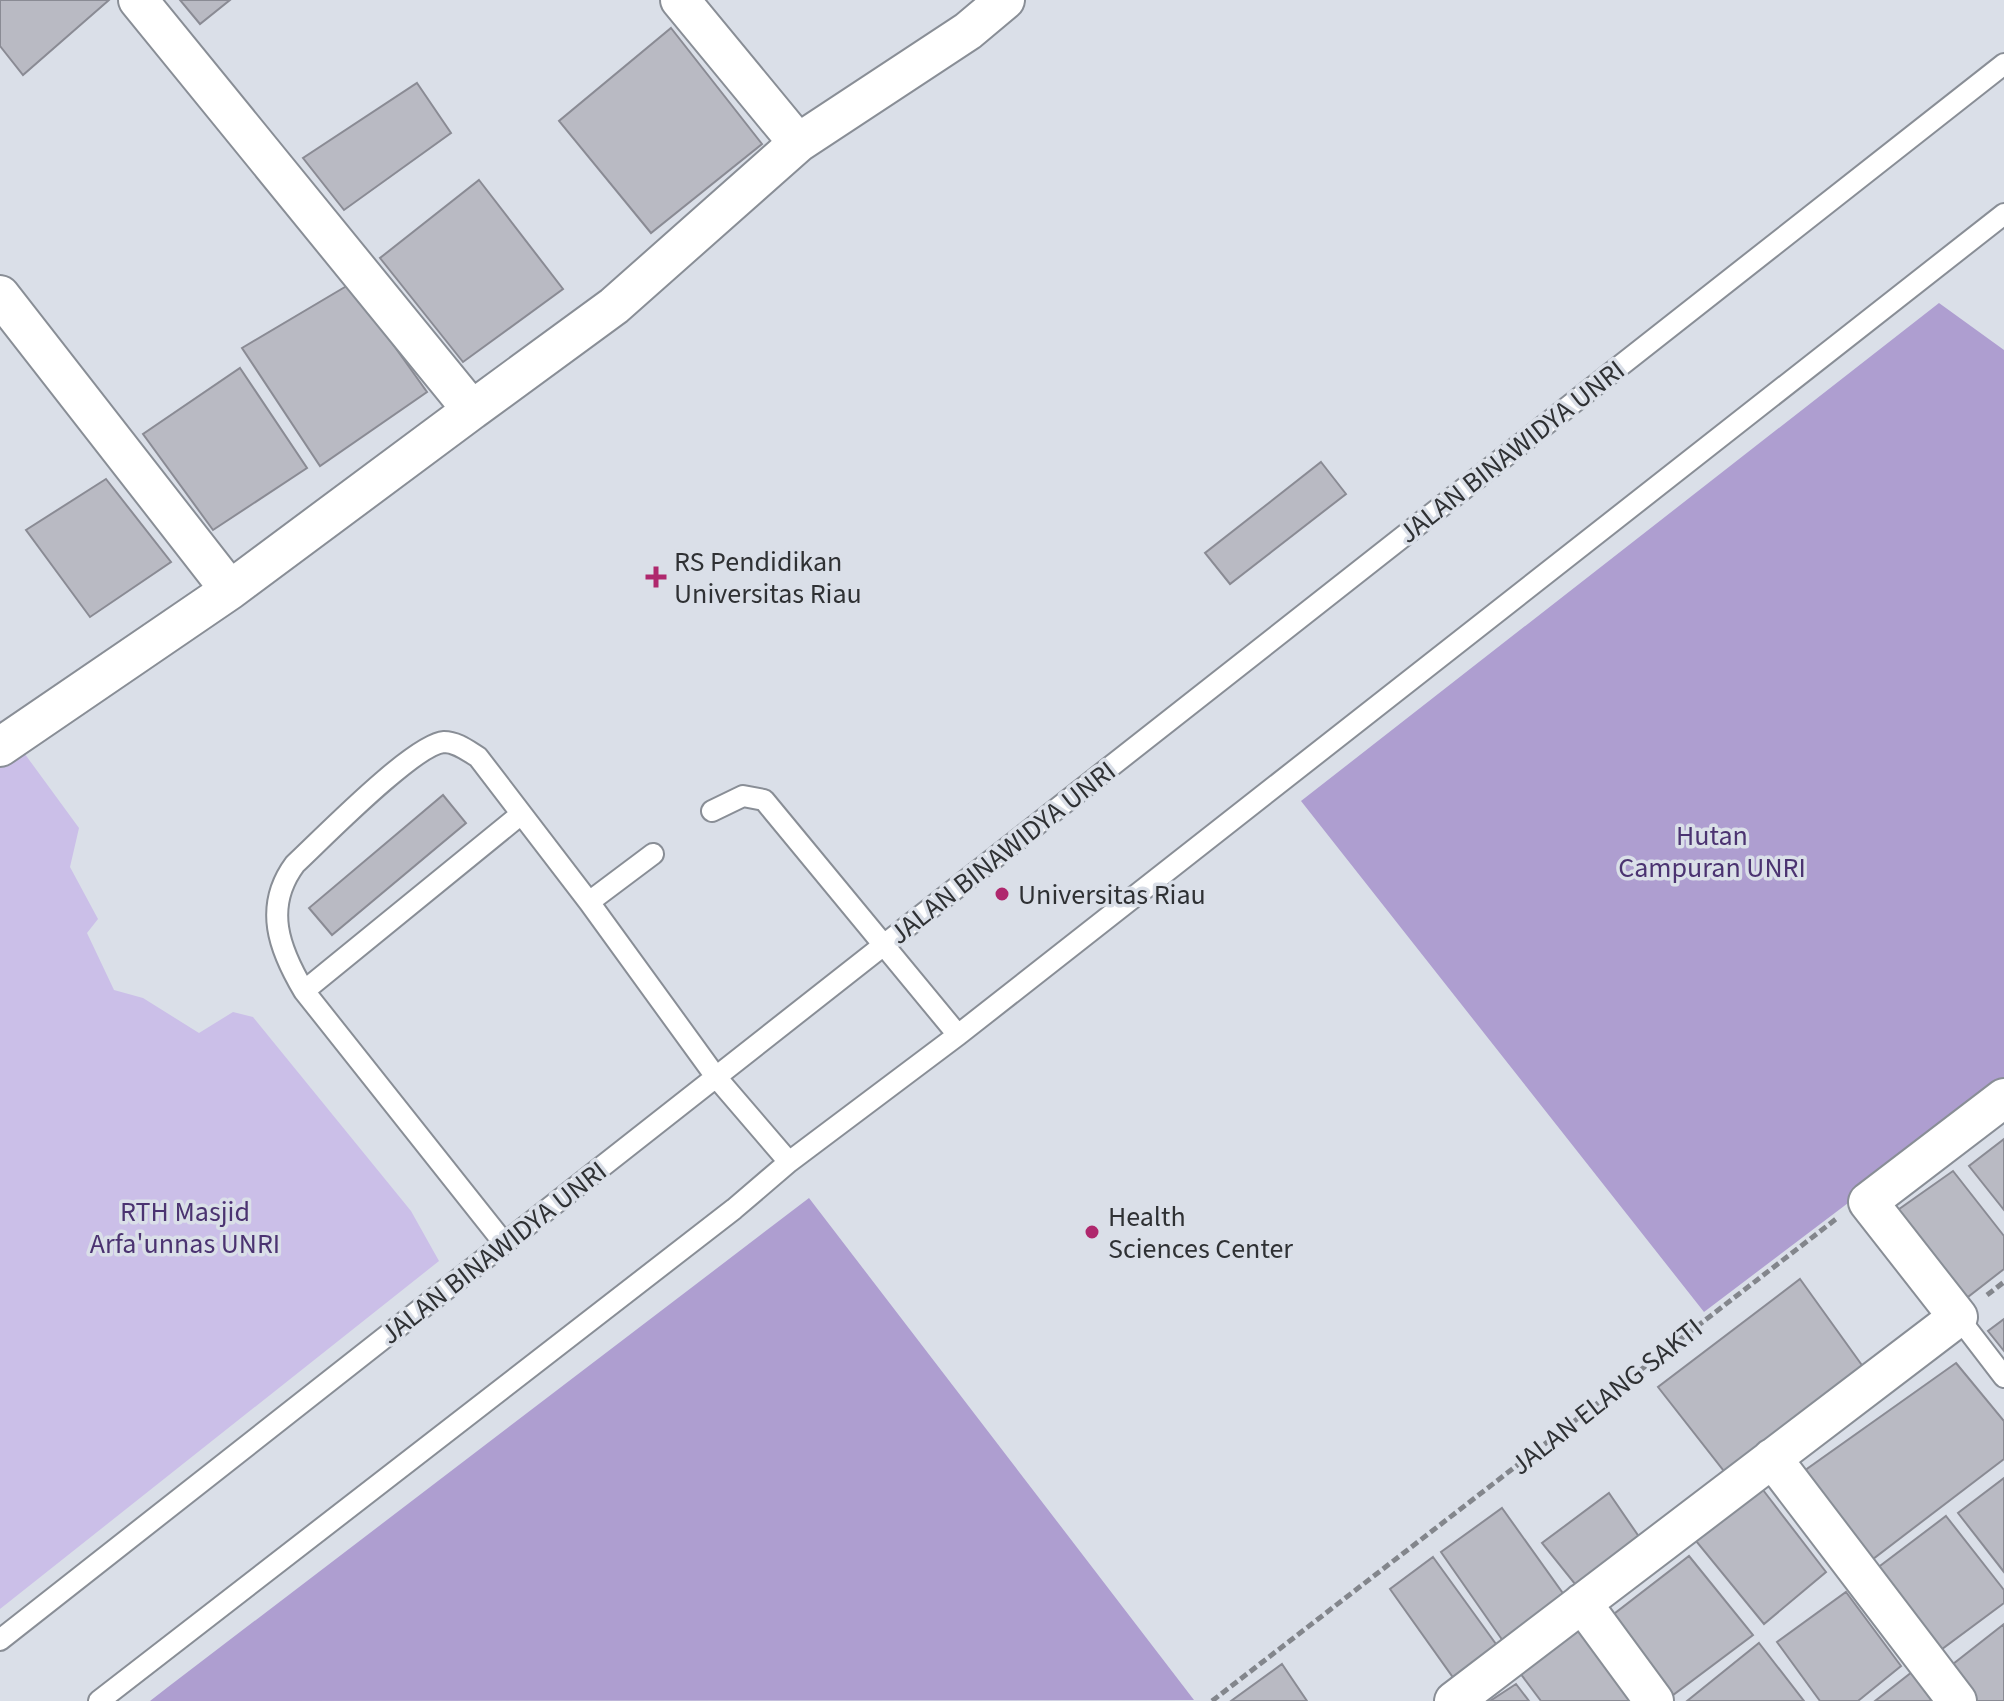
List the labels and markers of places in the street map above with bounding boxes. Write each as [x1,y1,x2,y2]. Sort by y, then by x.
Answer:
place label: RS Pendidikan Universitas Riau [674,542,862,614]
marker: RS Pendidikan Universitas Riau [645,566,667,588]
place label: Universitas Riau [1018,875,1206,915]
marker: Universitas Riau [993,885,1011,903]
place label: Health Sciences Center [1108,1197,1293,1269]
marker: Health Sciences Center [1083,1223,1101,1241]

